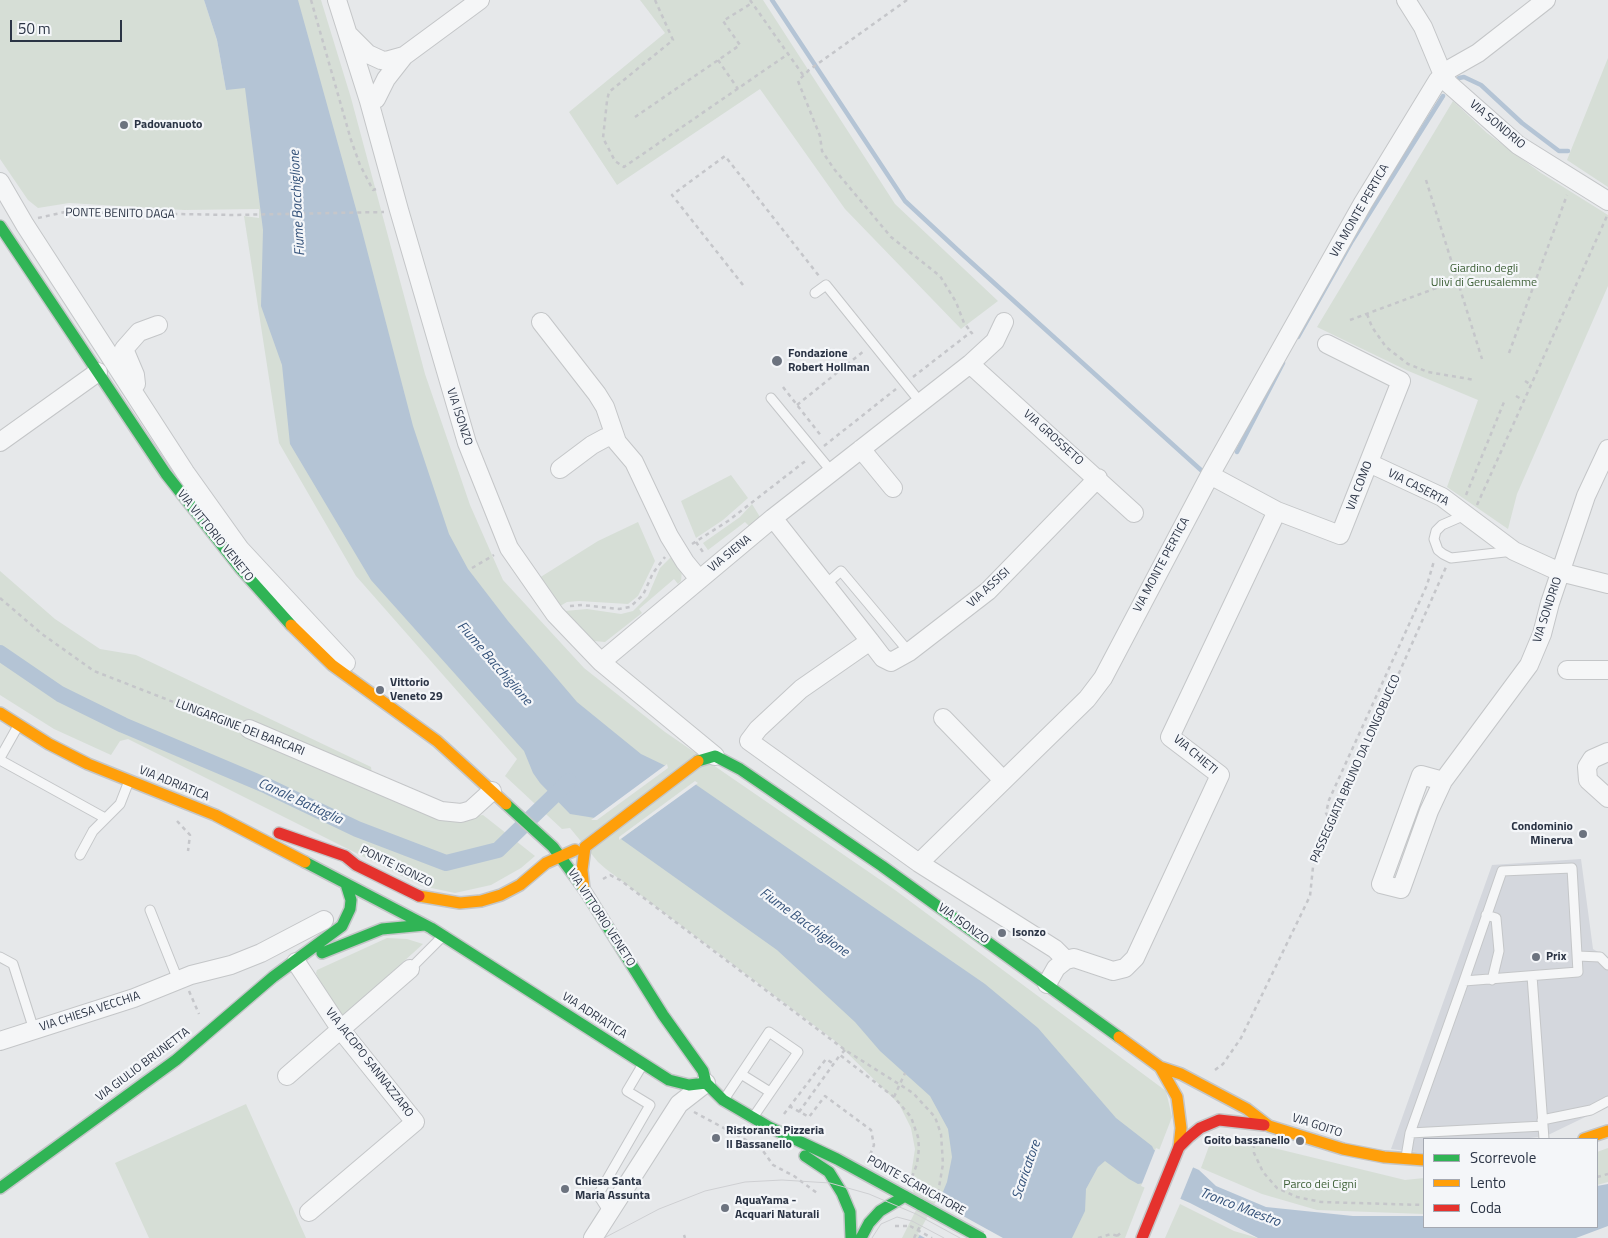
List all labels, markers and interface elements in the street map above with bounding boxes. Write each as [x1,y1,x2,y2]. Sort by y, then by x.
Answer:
scale bar [12,10,125,42]
text: 50 m [18,17,51,40]
street label: VIA SONDRIO [1466,98,1528,152]
place label: Padovanuoto [134,118,202,132]
marker: Padovanuoto [118,119,130,131]
water label: Fiume Bacchiglione [287,150,309,256]
street label: VIA MONTE PERTICA [1327,162,1393,260]
street label: PONTE BENITO DAGA [65,206,175,222]
park label: Giardino degli Ulivi di Gerusalemme [1431,262,1537,290]
place label: Fondazione Robert Hollman [788,347,870,375]
marker: Fondazione Robert Hollman [770,354,784,368]
street label: VIA ISONZO [443,386,475,448]
street label: VIA GROSSETO [1020,407,1086,469]
street label: VIA COMO [1344,459,1376,513]
street label: VIA CASERTA [1385,466,1451,510]
street label: VIA VITTORIO VENETO [174,487,256,585]
street label: VIA MONTE PERTICA [1131,515,1193,615]
street label: VIA SIENA [706,532,754,576]
street label: VIA ASSISI [965,565,1013,611]
street label: VIA SONDRIO [1531,575,1565,645]
water label: Fiume Bacchiglione [453,618,535,710]
street label: PASSEGGIATA BRUNO DA LONGOBUCCO [1308,673,1404,865]
place label: Vittorio Veneto 29 [390,676,443,704]
marker: Vittorio Veneto 29 [374,684,386,696]
street label: LUNGARGINE DEI BARCARI [174,697,306,759]
street label: VIA CHIETI [1170,732,1220,778]
street label: VIA ADRIATICA [137,763,211,805]
water label: Canale Battaglia [255,775,345,829]
place label: Condominio Minerva [1511,820,1573,848]
marker: Condominio Minerva [1577,828,1589,840]
street label: PONTE ISONZO [358,843,434,891]
street label: VIA VITTORIO VENETO [564,867,638,969]
water label: Fiume Bacchiglione [756,885,852,961]
street label: VIA ISONZO [935,901,991,947]
place label: Isonzo [1012,926,1046,940]
marker: Isonzo [996,927,1008,939]
place label: Prix [1546,950,1566,964]
marker: Prix [1530,951,1542,963]
street label: VIA CHIESA VECCHIA [38,989,142,1035]
street label: VIA ADRIATICA [559,990,629,1042]
street label: VIA JACOPO SANNAZZARO [322,1006,416,1120]
street label: VIA GIULIO BRUNETTA [93,1025,193,1105]
street label: VIA GOITO [1290,1111,1344,1141]
place label: Ristorante Pizzeria Il Bassanello [726,1124,824,1152]
marker: Ristorante Pizzeria Il Bassanello [710,1132,722,1144]
place label: Goito bassanello [1204,1134,1290,1148]
marker: Goito bassanello [1294,1135,1306,1147]
water label: Scaricatore [1009,1138,1045,1202]
legend [1423,1138,1598,1228]
text: Scorrevole [1470,1146,1536,1169]
street label: PONTE SCARICATORE [864,1153,968,1219]
text: Lento [1470,1171,1506,1194]
place label: Chiesa Santa Maria Assunta [575,1175,650,1203]
park label: Parco dei Cigni [1283,1178,1357,1192]
marker: Chiesa Santa Maria Assunta [559,1183,571,1195]
water label: Tronco Maestro [1197,1185,1283,1231]
place label: AquaYama - Acquari Naturali [735,1194,819,1222]
text: Coda [1470,1196,1501,1219]
marker: AquaYama - Acquari Naturali [719,1202,731,1214]

